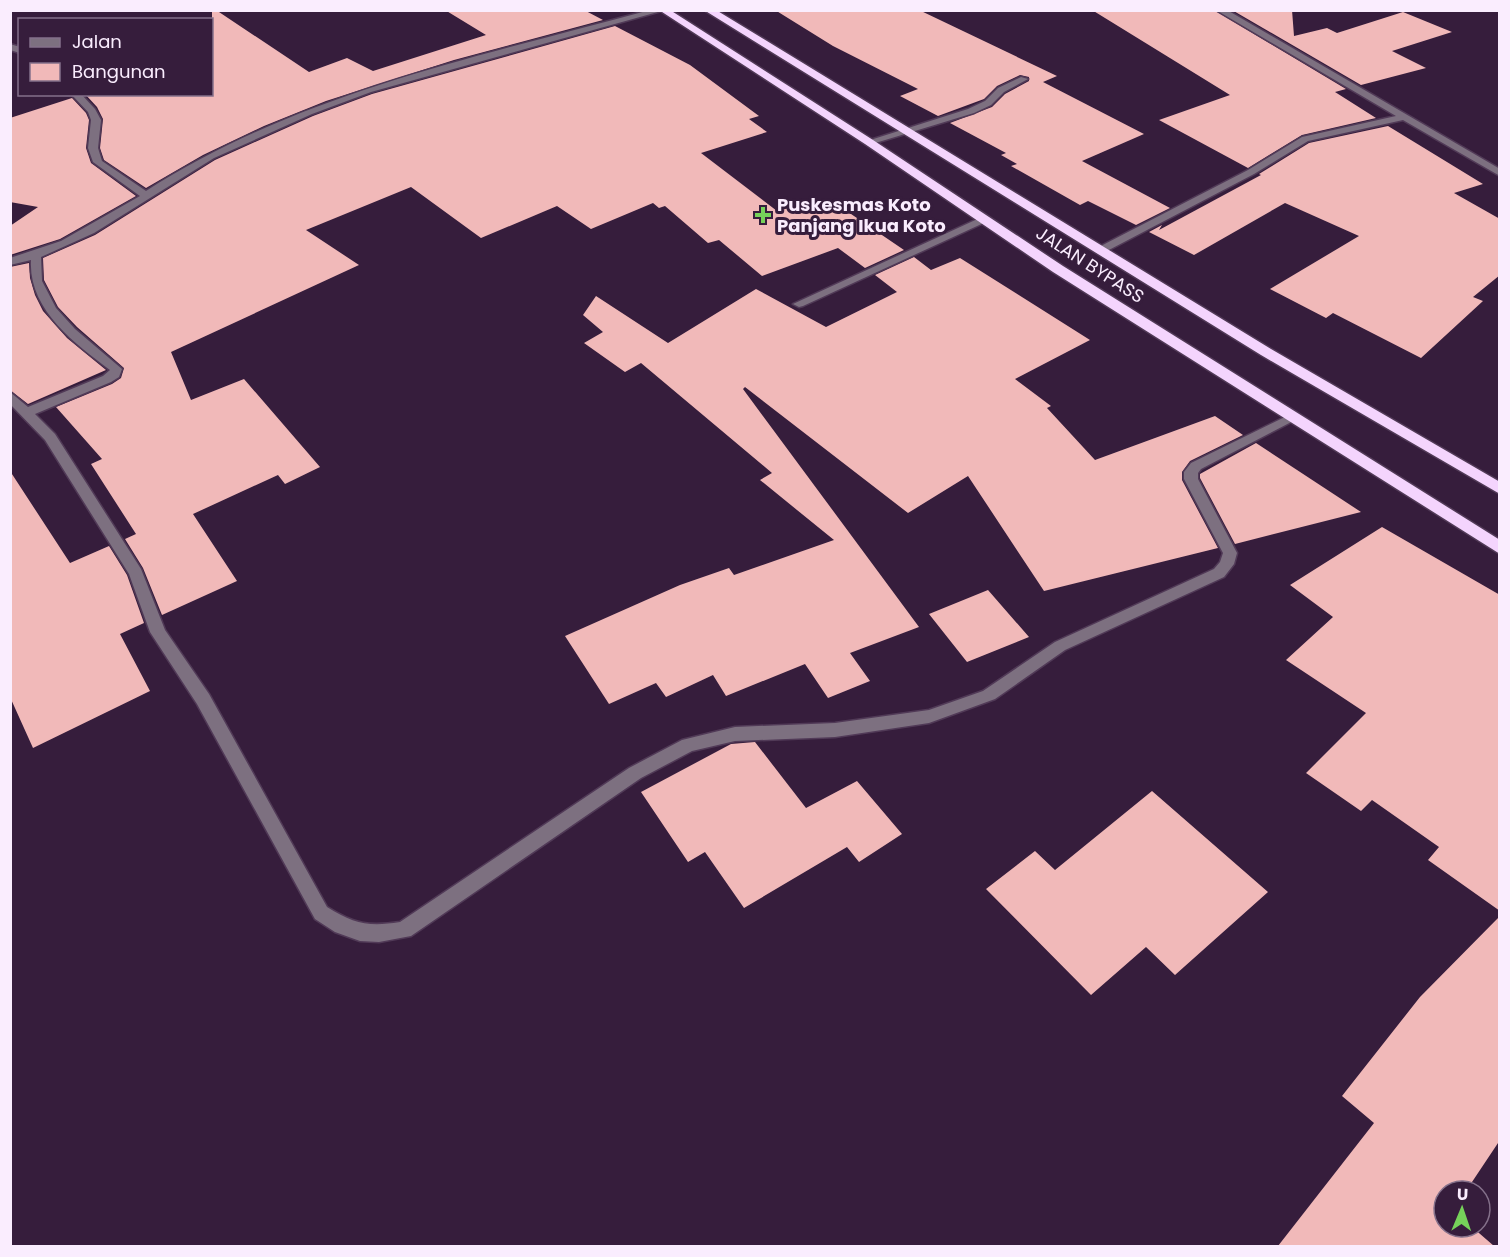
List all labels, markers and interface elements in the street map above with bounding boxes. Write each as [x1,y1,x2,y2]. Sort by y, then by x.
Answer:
legend [18,18,213,96]
text: Jalan [72,29,122,54]
text: Bangunan [72,59,166,84]
place label: Puskesmas Koto Panjang Ikua Koto [777,192,946,238]
marker: Puskesmas Koto Panjang Ikua Koto [754,206,772,224]
street label: JALAN BYPASS [1031,220,1149,309]
north arrow [1432,1179,1492,1239]
text: U [1456,1183,1469,1206]

